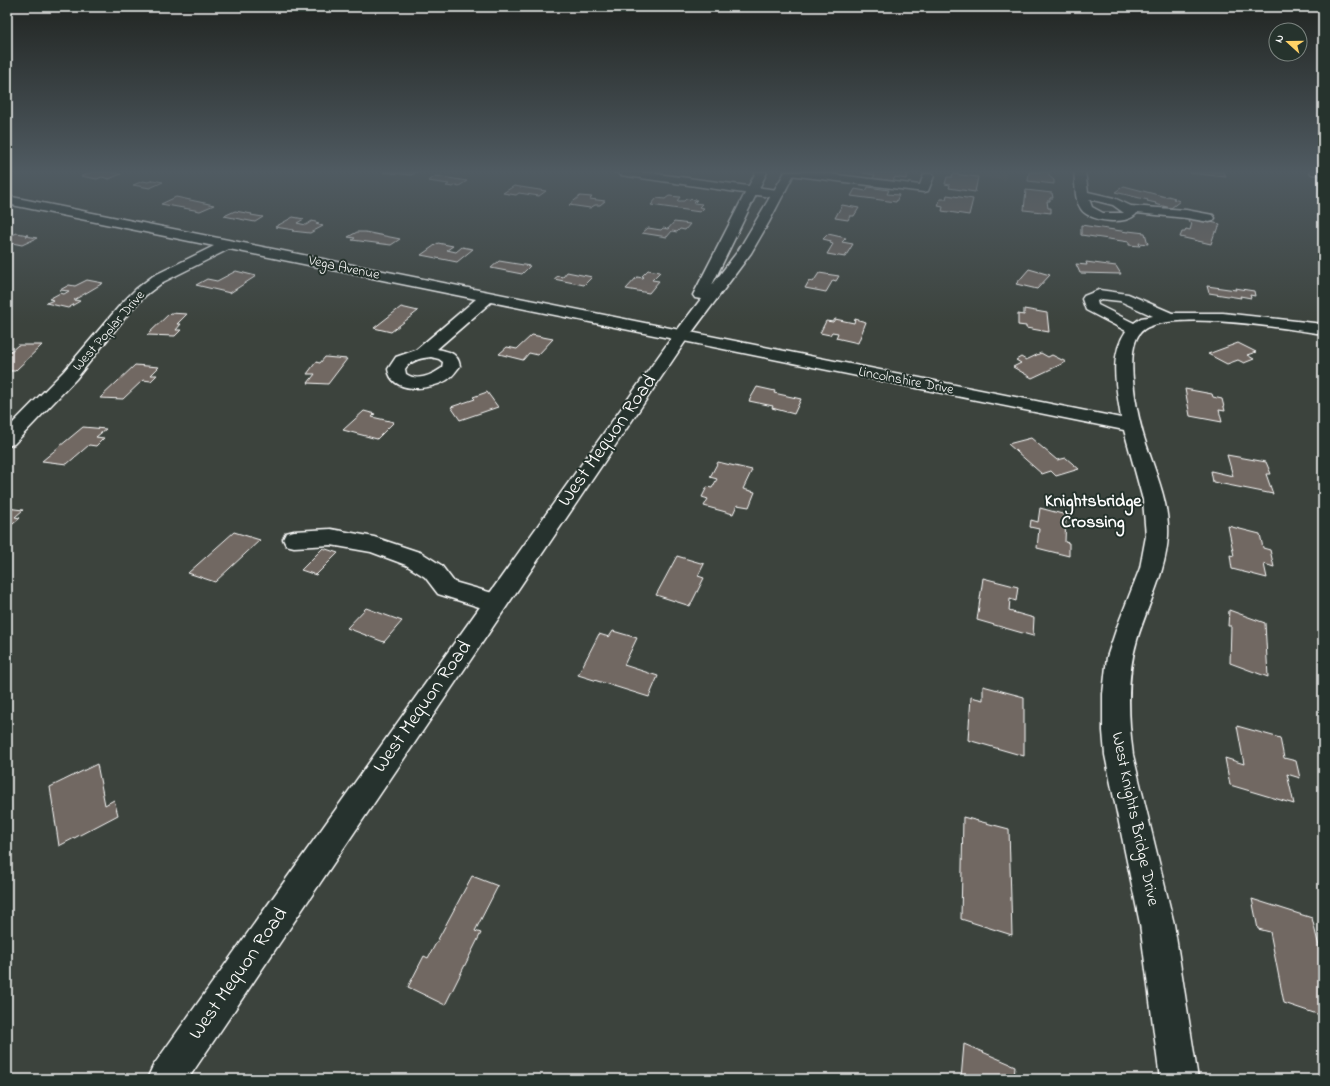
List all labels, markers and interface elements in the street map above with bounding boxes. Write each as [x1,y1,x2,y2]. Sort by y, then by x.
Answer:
north arrow [1268,22,1308,62]
text: N [1271,32,1288,45]
street label: Vega Avenue [305,250,382,287]
street label: West Poplar Drive [68,285,151,376]
street label: Lincolnshire Drive [857,361,956,401]
street label: West Mequon Road [551,369,665,513]
district label: Knightsbridge Crossing [1045,489,1142,537]
street label: West Mequon Road [366,635,480,779]
street label: West Knights Bridge Drive [1102,730,1166,909]
street label: West Mequon Road [182,902,296,1046]

